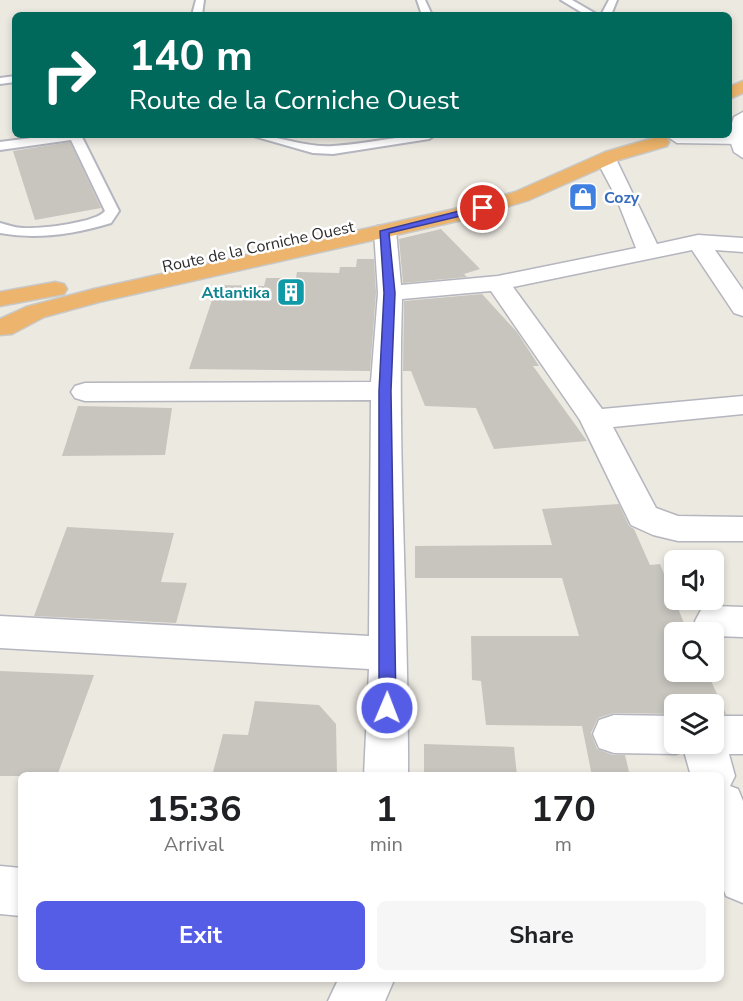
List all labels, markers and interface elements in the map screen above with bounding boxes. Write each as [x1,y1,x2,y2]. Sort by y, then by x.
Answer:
text: 140 m [129,28,253,85]
icon: right [30,36,108,114]
text: Route de la Corniche Ouest [129,82,459,119]
shop icon: Cozy [567,181,599,213]
pin [457,182,508,233]
place label: Cozy [604,187,640,209]
icon: arrive [466,191,499,224]
street label: Route de la Corniche Ouest [160,216,357,278]
building icon: Atlantika [275,276,307,308]
place label: Atlantika [202,282,270,304]
map controls [664,550,724,754]
button: sound [664,550,724,610]
button: search [664,622,724,682]
position arrow [355,676,419,740]
button: layers [664,694,724,754]
text: 15:36 [146,785,242,834]
text: 1 [375,785,397,834]
text: 170 [531,785,596,834]
text: Arrival [164,831,224,858]
text: min [370,831,403,858]
text: m [555,831,572,858]
button: Exit [36,901,365,970]
button: Share [377,901,706,970]

